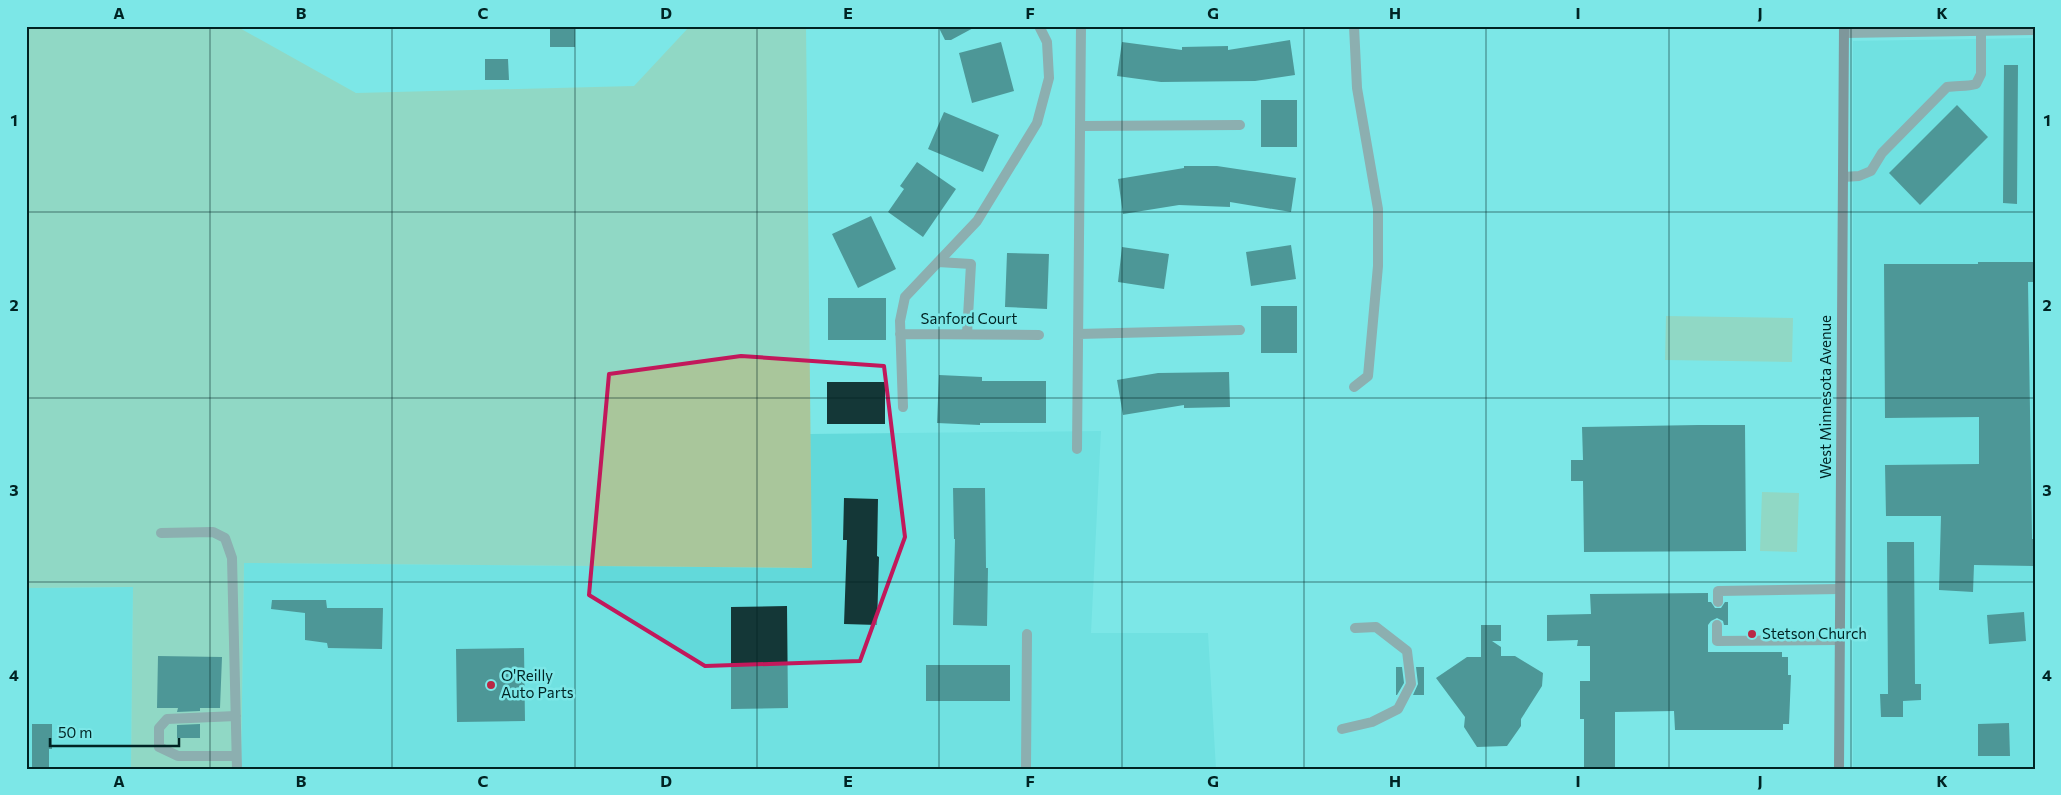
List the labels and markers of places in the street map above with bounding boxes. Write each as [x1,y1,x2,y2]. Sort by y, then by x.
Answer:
place label: Stetson Church [1762,624,1867,642]
marker: Stetson Church [1746,628,1758,640]
place label: O'Reilly Auto Parts [501,666,574,701]
marker: O'Reilly Auto Parts [485,679,497,691]

